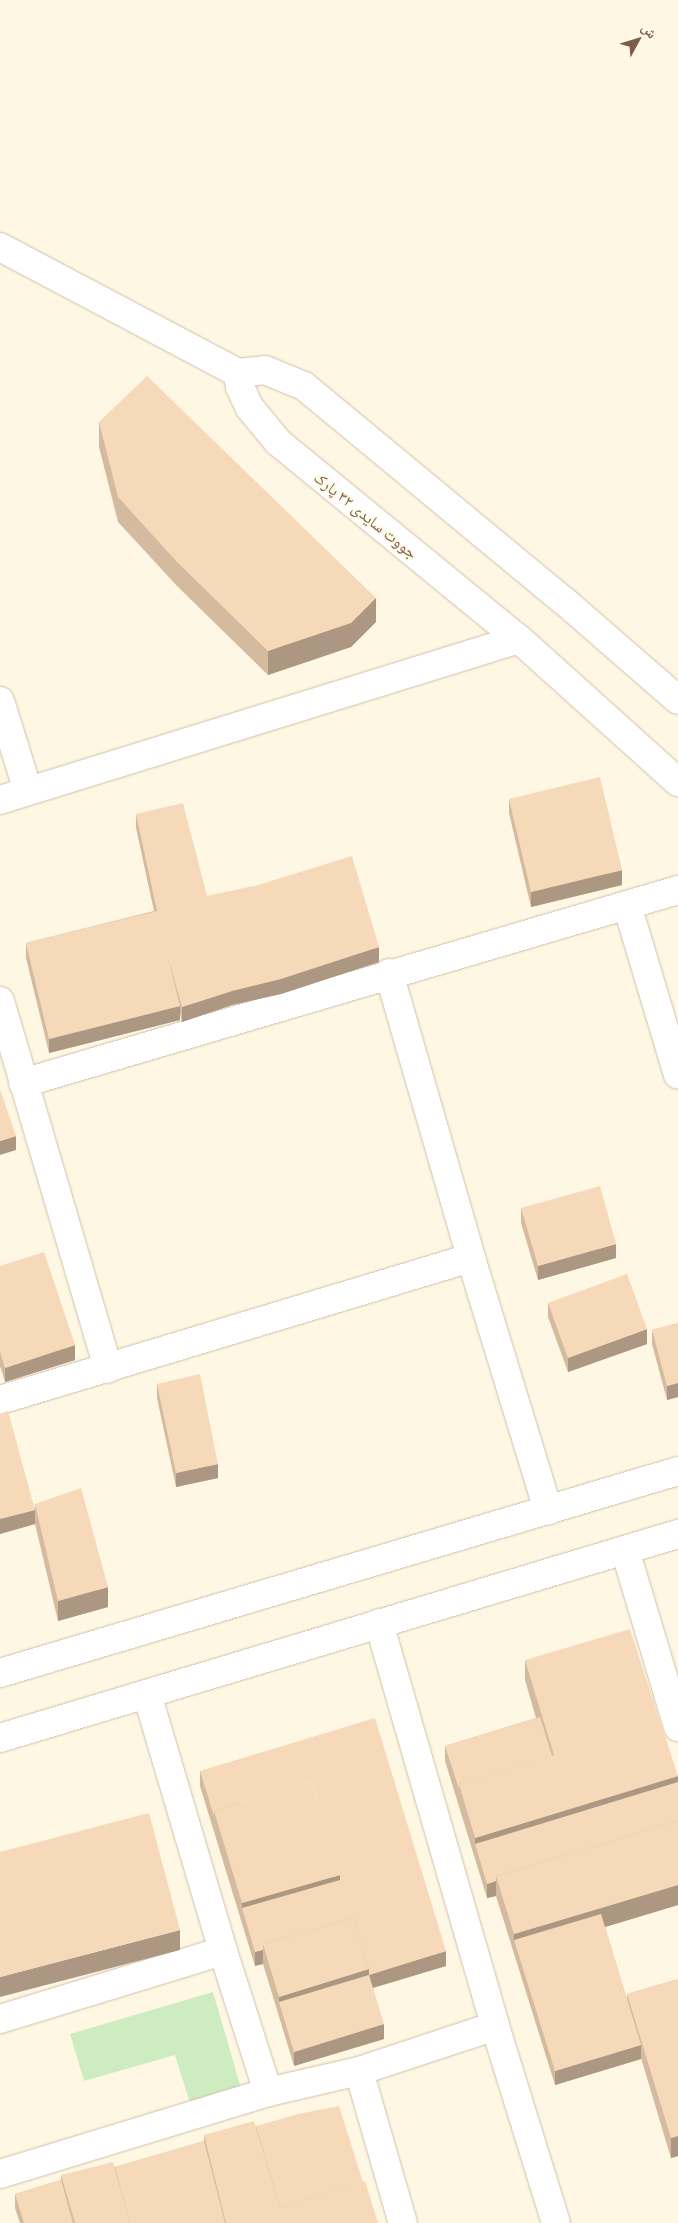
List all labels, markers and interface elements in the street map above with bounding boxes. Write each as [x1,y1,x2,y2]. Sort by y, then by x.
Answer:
north arrow [613,15,663,65]
text: ش [639,19,661,41]
street label: جووت سایدی ٣٢ پارک [310,467,422,563]

